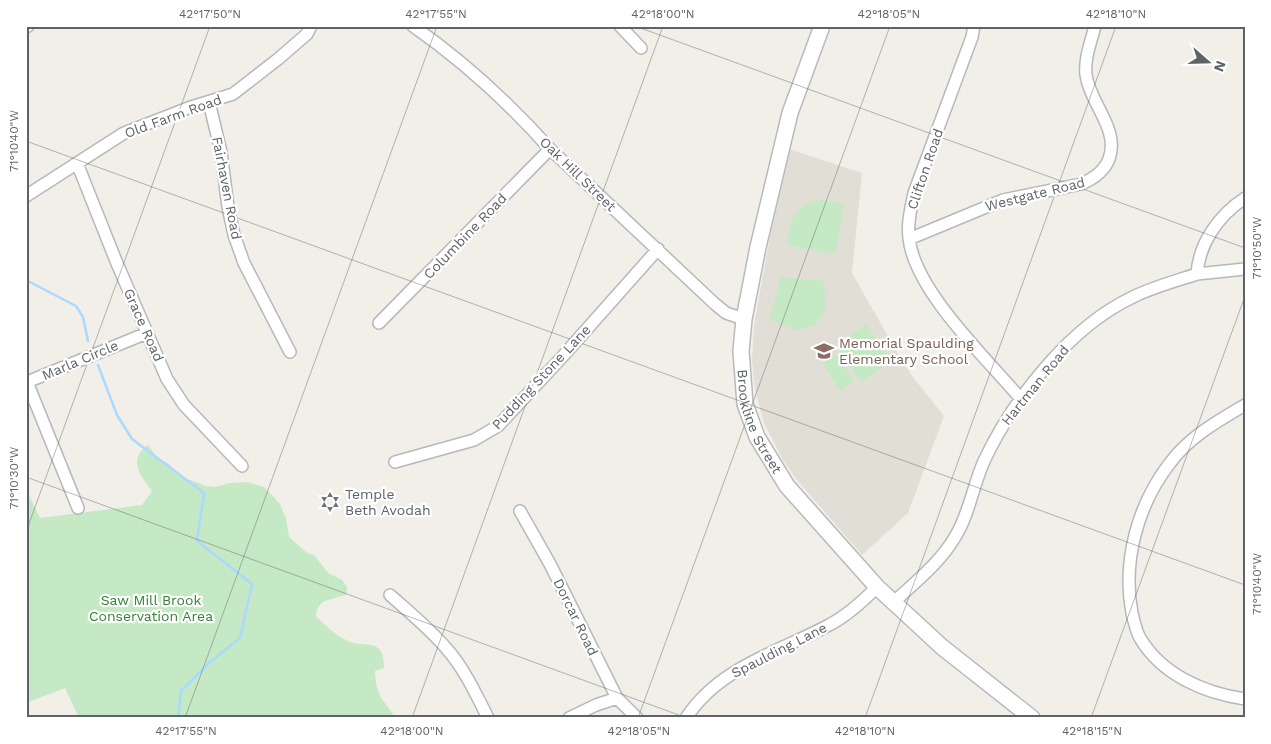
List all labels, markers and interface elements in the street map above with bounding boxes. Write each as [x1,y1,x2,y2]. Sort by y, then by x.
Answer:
text: 42°17'50"N [179,7,241,21]
text: 42°17'55"N [405,7,467,21]
text: 42°18'00"N [631,7,695,21]
text: 42°18'05"N [858,7,920,21]
text: 42°18'10"N [1086,7,1146,21]
north arrow [1184,38,1234,88]
text: N [1211,59,1230,74]
street label: Old Farm Road [122,91,224,141]
text: 71°10'40"W [7,110,21,172]
street label: Clifton Road [904,127,946,211]
street label: Oak Hill Street [537,134,620,215]
street label: Fairhaven Road [209,135,245,241]
street label: Westgate Road [983,174,1087,214]
street label: Columbine Road [420,190,510,282]
text: 71°10'50"W [1250,216,1264,279]
street label: Grace Road [121,286,167,364]
street label: Pudding Stone Lane [488,321,594,433]
place label: Memorial Spaulding Elementary School [839,335,974,367]
street label: Marla Circle [40,337,120,383]
school or university icon: Memorial Spaulding Elementary School [813,340,835,362]
street label: Hartman Road [998,342,1072,428]
street label: Brookline Street [734,369,785,477]
text: 71°10'30"W [7,446,21,509]
place label: Temple Beth Avodah [345,486,431,518]
synagogue icon: Temple Beth Avodah [319,491,341,513]
text: 71°10'40"W [1250,553,1264,615]
street label: Dorcar Road [550,576,602,658]
park label: Saw Mill Brook Conservation Area [89,592,213,624]
street label: Spaulding Lane [729,619,829,681]
text: 42°17'55"N [155,724,217,738]
text: 42°18'00"N [380,724,444,738]
text: 42°18'05"N [608,724,670,738]
text: 42°18'10"N [835,724,895,738]
text: 42°18'15"N [1062,724,1122,738]

